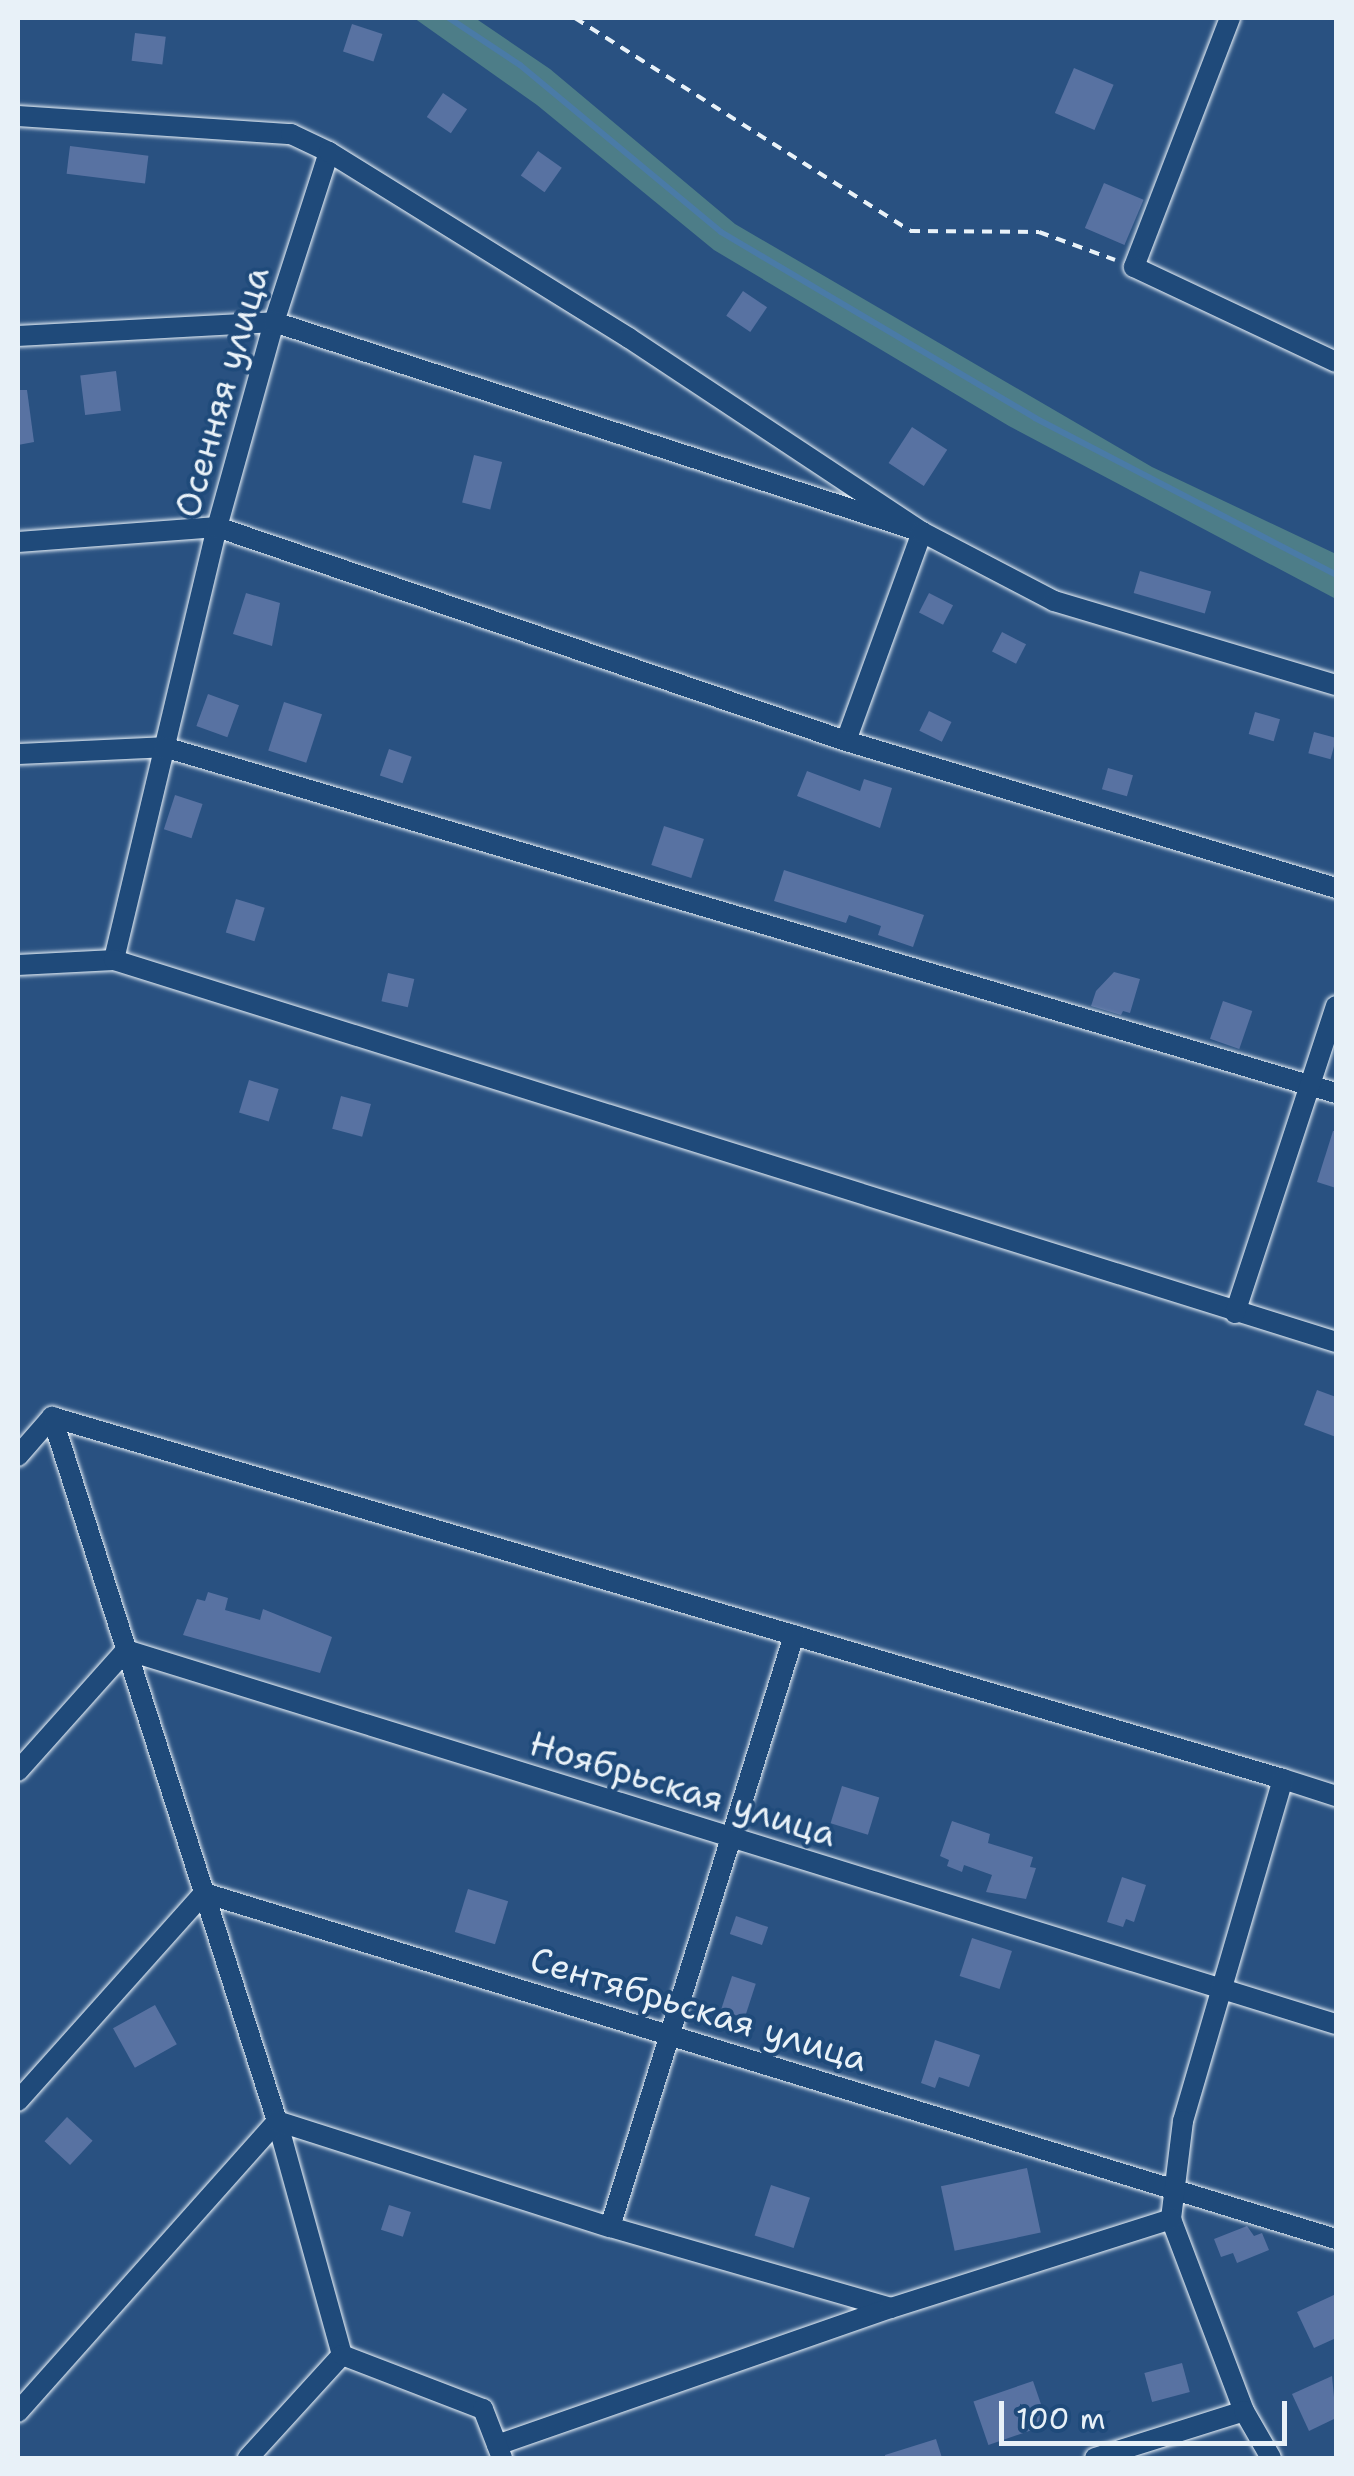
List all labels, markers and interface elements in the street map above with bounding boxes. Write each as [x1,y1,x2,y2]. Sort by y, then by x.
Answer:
street label: Осенняя улица [166,262,278,522]
street label: Ноябрьская улица [525,1722,841,1856]
street label: Сентябрьская улица [525,1938,873,2080]
scale bar [1004,2381,1292,2443]
text: 100 m [1016,2398,1106,2439]

